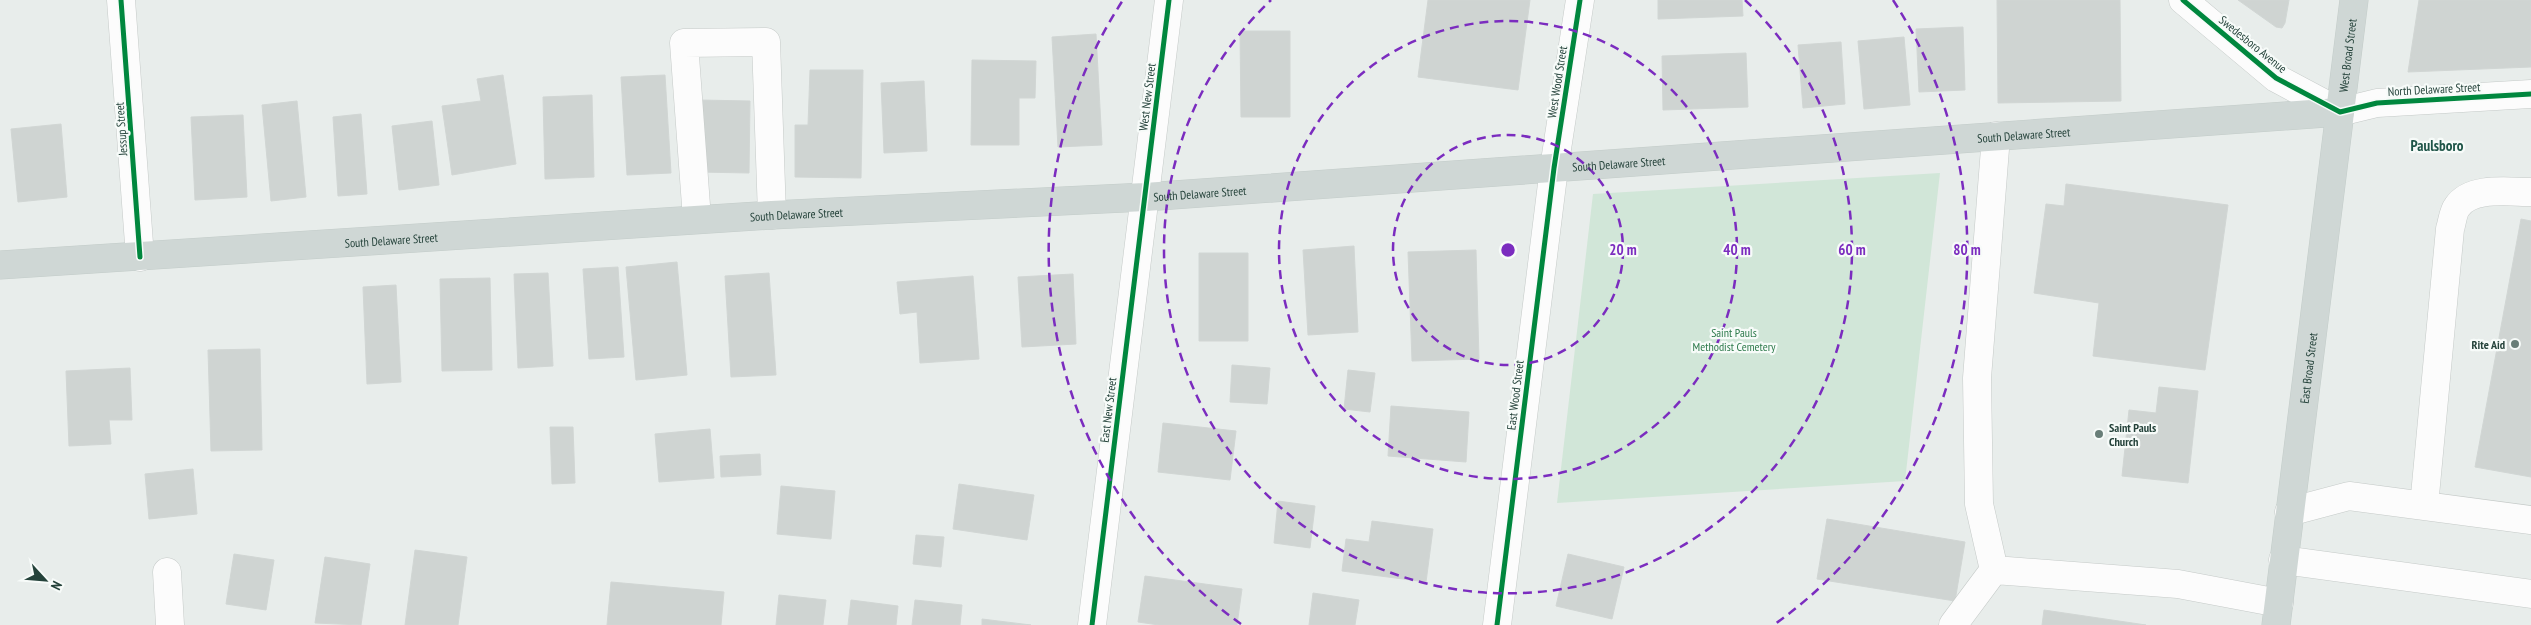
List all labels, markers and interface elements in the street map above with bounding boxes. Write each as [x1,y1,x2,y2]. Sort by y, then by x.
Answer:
street label: Swedesboro Avenue [2216,12,2290,76]
street label: West Broad Street [2335,17,2359,93]
street label: West Wood Street [1544,44,1570,119]
street label: West New Street [1135,62,1159,132]
street label: North Delaware Street [2387,79,2481,99]
street label: Jessup Street [112,101,130,157]
street label: South Delaware Street [1977,124,2071,145]
district label: Paulsboro [2411,136,2464,155]
street label: South Delaware Street [1572,152,1666,174]
street label: South Delaware Street [1153,182,1248,204]
street label: South Delaware Street [749,204,844,224]
street label: South Delaware Street [344,229,439,250]
text: 20 m [1609,240,1637,259]
text: 40 m [1723,240,1751,259]
text: 60 m [1838,240,1866,259]
text: 80 m [1953,240,1981,259]
centre of rings [1499,241,1517,259]
park label: Saint Pauls Methodist Cemetery [1693,325,1776,354]
street label: East Broad Street [2296,331,2320,404]
place label: Rite Aid [2472,337,2505,352]
marker: Rite Aid [2509,338,2521,350]
street label: East Wood Street [1503,359,1527,431]
street label: East New Street [1097,376,1120,443]
place label: Saint Pauls Church [2109,420,2156,449]
marker: Saint Pauls Church [2093,428,2105,440]
north arrow [20,555,70,605]
text: N [47,578,66,593]

